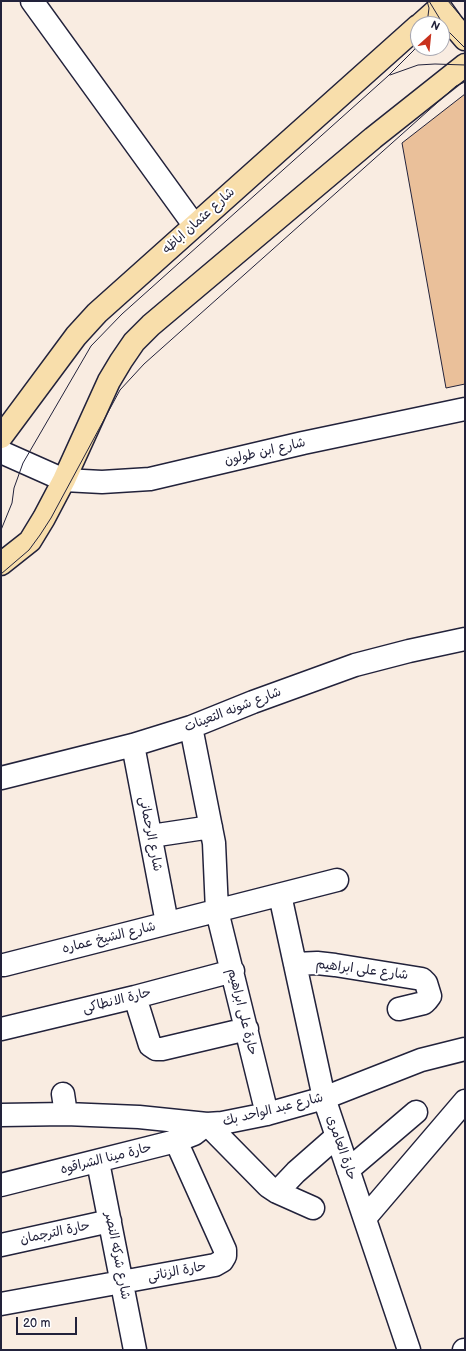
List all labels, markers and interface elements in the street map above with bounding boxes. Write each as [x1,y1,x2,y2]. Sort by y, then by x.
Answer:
north arrow [410,16,450,56]
text: N [429,18,442,33]
street label: شارع عثمان اباظه [160,184,238,258]
street label: شارع ابن طولون [223,435,307,469]
street label: شارع شونه التعينات [182,684,284,736]
street label: شارع الرحمانى [135,795,165,873]
street label: شارع الشيخ عماره [61,919,157,957]
street label: شارع على ابراهيم [315,957,409,983]
street label: حارة على ابراهيم [224,967,260,1057]
street label: حارة الانطاكى [81,985,153,1017]
street label: شارع عبد الواحد بك [221,1090,325,1130]
street label: حارة العامرى [323,1114,359,1182]
street label: حارة مينا الشراقوه [59,1140,153,1178]
street label: شارع شركه النصر [101,1211,133,1301]
street label: حارة الترجمان [19,1218,91,1248]
street label: حارة الزناتى [146,1259,208,1285]
scale bar [18,1309,79,1335]
text: 20 m [23,1316,50,1331]

